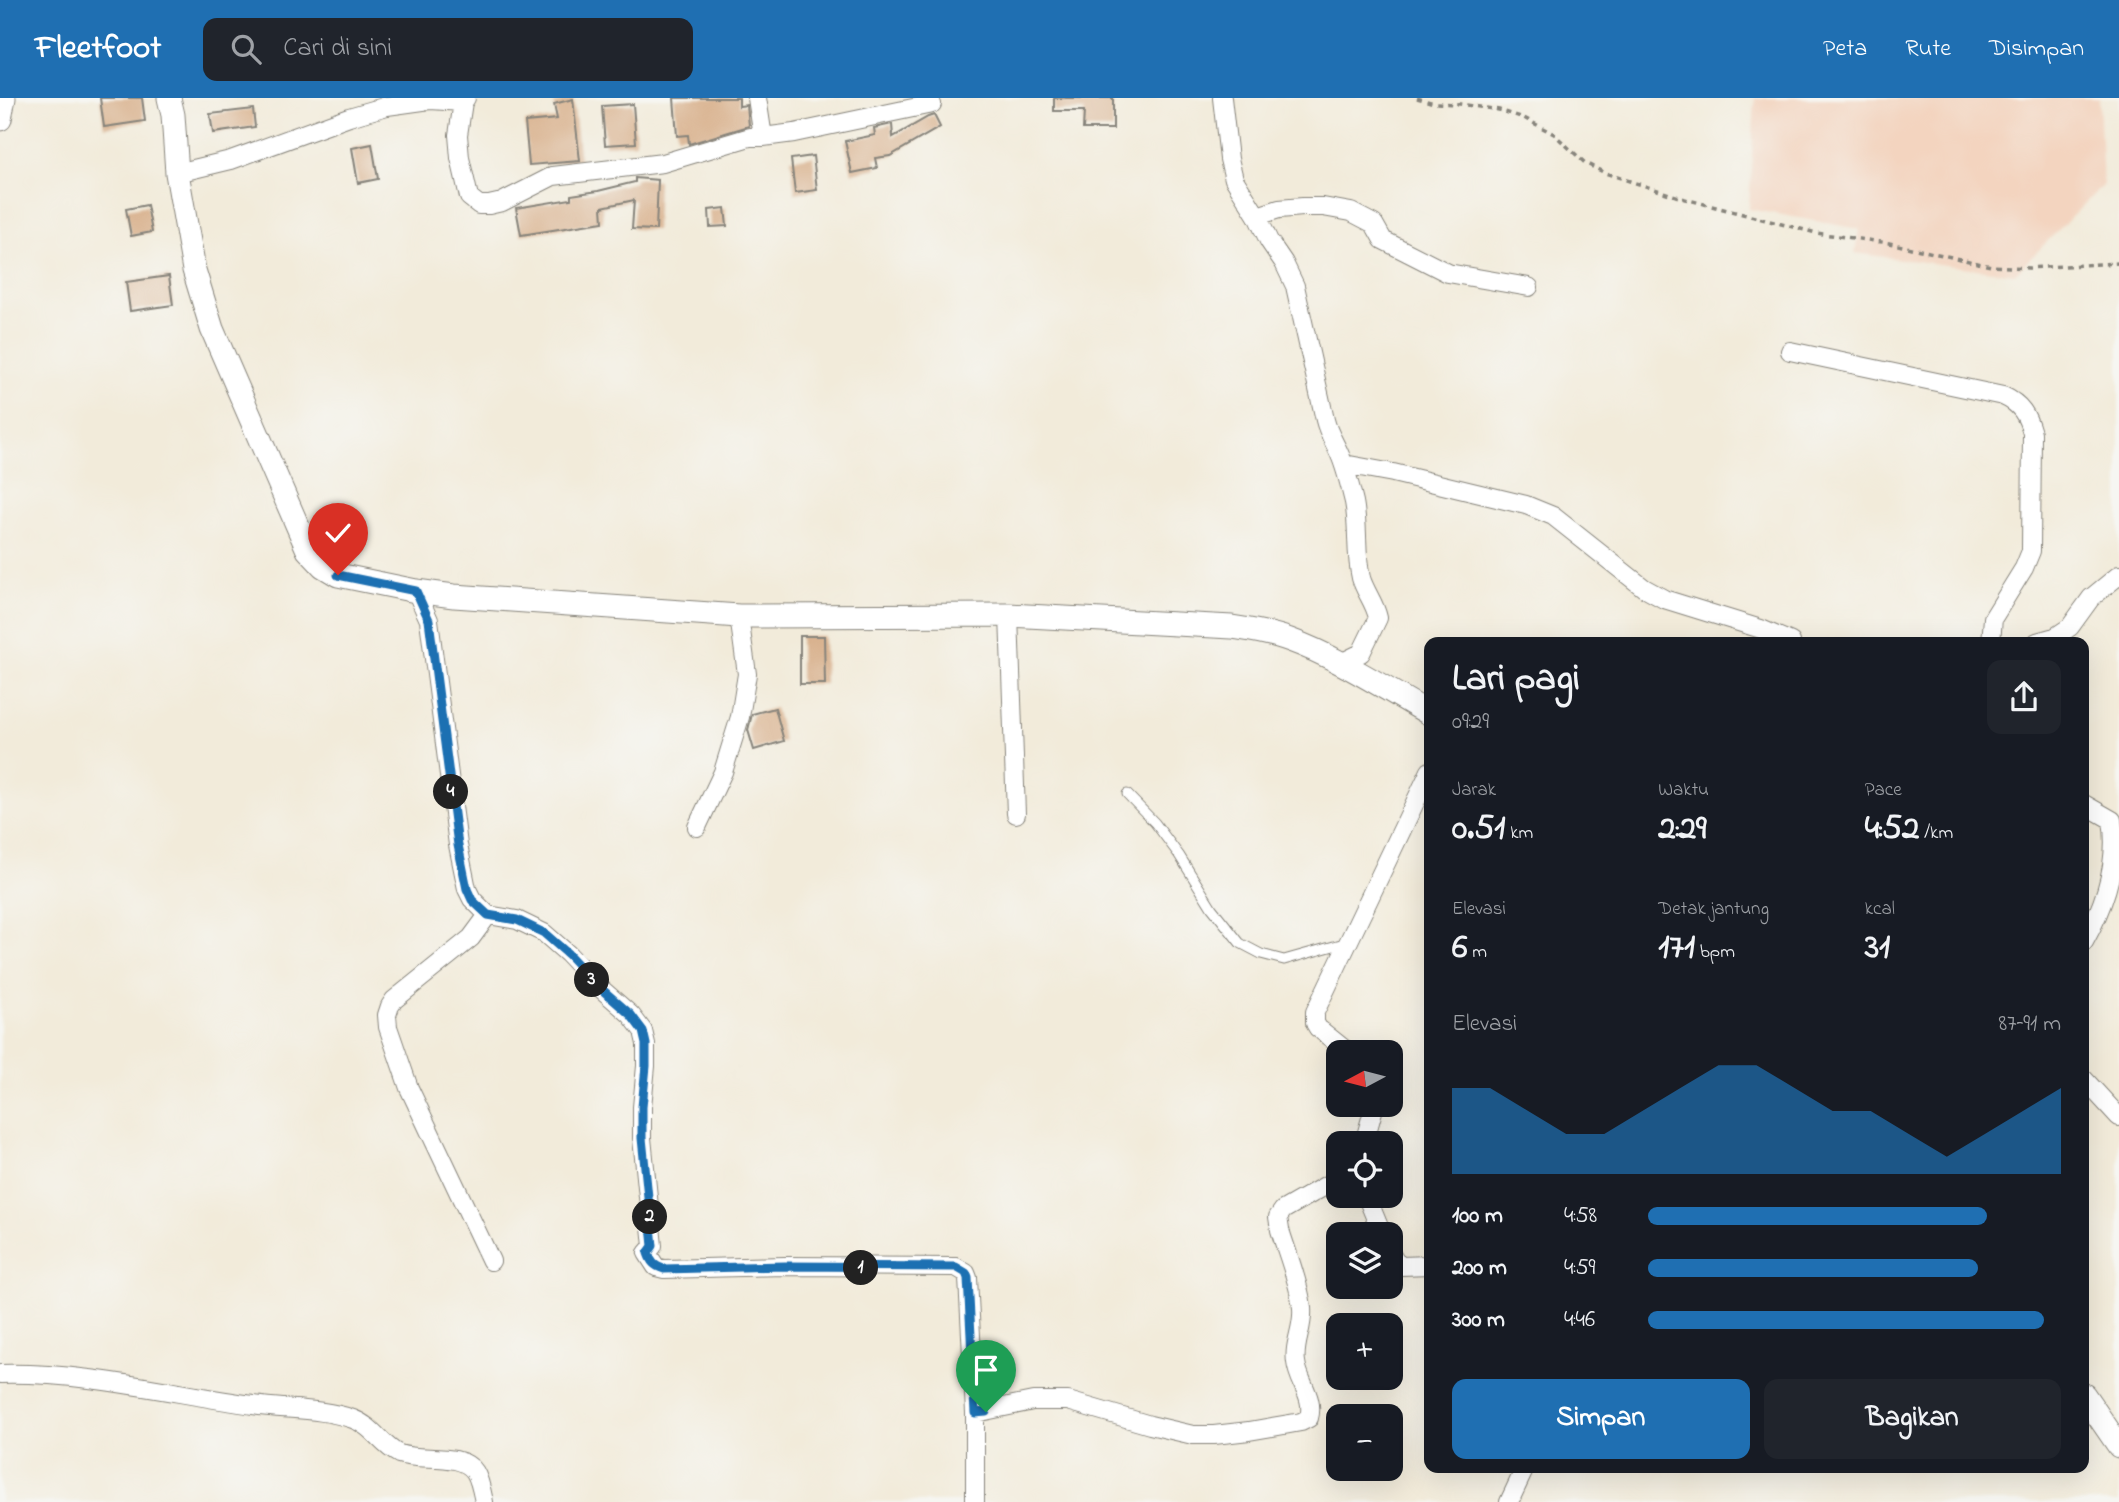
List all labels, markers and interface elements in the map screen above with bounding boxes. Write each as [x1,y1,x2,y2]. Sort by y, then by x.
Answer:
search box [203,18,693,81]
text: Fleetfoot [35,25,161,73]
icon: search [227,30,265,68]
text: Cari di sini [283,30,392,68]
text: Peta [1823,32,1867,67]
text: Rute [1905,32,1951,67]
text: Disimpan [1989,32,2084,67]
pin [308,503,368,575]
icon: check [319,514,357,552]
text: Lari pagi [1452,652,1580,708]
button: share [1987,660,2061,734]
text: 09:29 [1452,706,1489,739]
pin: 4 [434,774,468,810]
text: Jarak [1452,777,1496,804]
text: Waktu [1658,777,1709,804]
text: Pace [1865,777,1902,804]
text: 4 [447,778,454,805]
text: 0.51 [1452,804,1505,855]
text: 2:29 [1658,804,1707,855]
text: 4:52 [1865,804,1919,855]
text: km [1505,820,1533,847]
text: /km [1919,820,1953,847]
text: Elevasi [1452,896,1506,923]
text: Detak jantung [1658,896,1769,923]
text: kcal [1865,896,1895,923]
text: 6 [1452,923,1467,974]
text: 171 [1658,923,1695,974]
text: 31 [1865,923,1890,974]
text: m [1467,939,1487,966]
text: bpm [1695,939,1735,966]
pin: 3 [574,962,610,998]
text: 3 [588,966,595,993]
text: Elevasi [1452,1008,1517,1041]
text: 87–91 m [1998,1008,2061,1041]
north arrow [1326,1040,1404,1116]
map controls [1326,1040,1403,1481]
button: locate [1326,1131,1403,1208]
pin: 2 [632,1200,668,1234]
text: 100 m [1452,1200,1503,1233]
text: 4:58 [1564,1200,1597,1233]
text: 2 [645,1203,654,1230]
button: layers [1326,1222,1403,1299]
pin: 1 [844,1250,878,1286]
text: 200 m [1452,1252,1507,1285]
text: 4:59 [1564,1252,1596,1285]
text: 1 [857,1254,864,1281]
text: 300 m [1452,1304,1505,1337]
text: 4:46 [1564,1304,1595,1337]
button: + [1326,1313,1403,1390]
pin [956,1340,1016,1412]
icon: arrive [967,1351,1005,1389]
button: Simpan [1452,1379,1750,1459]
button: Bagikan [1764,1379,2061,1459]
button: − [1326,1404,1403,1481]

